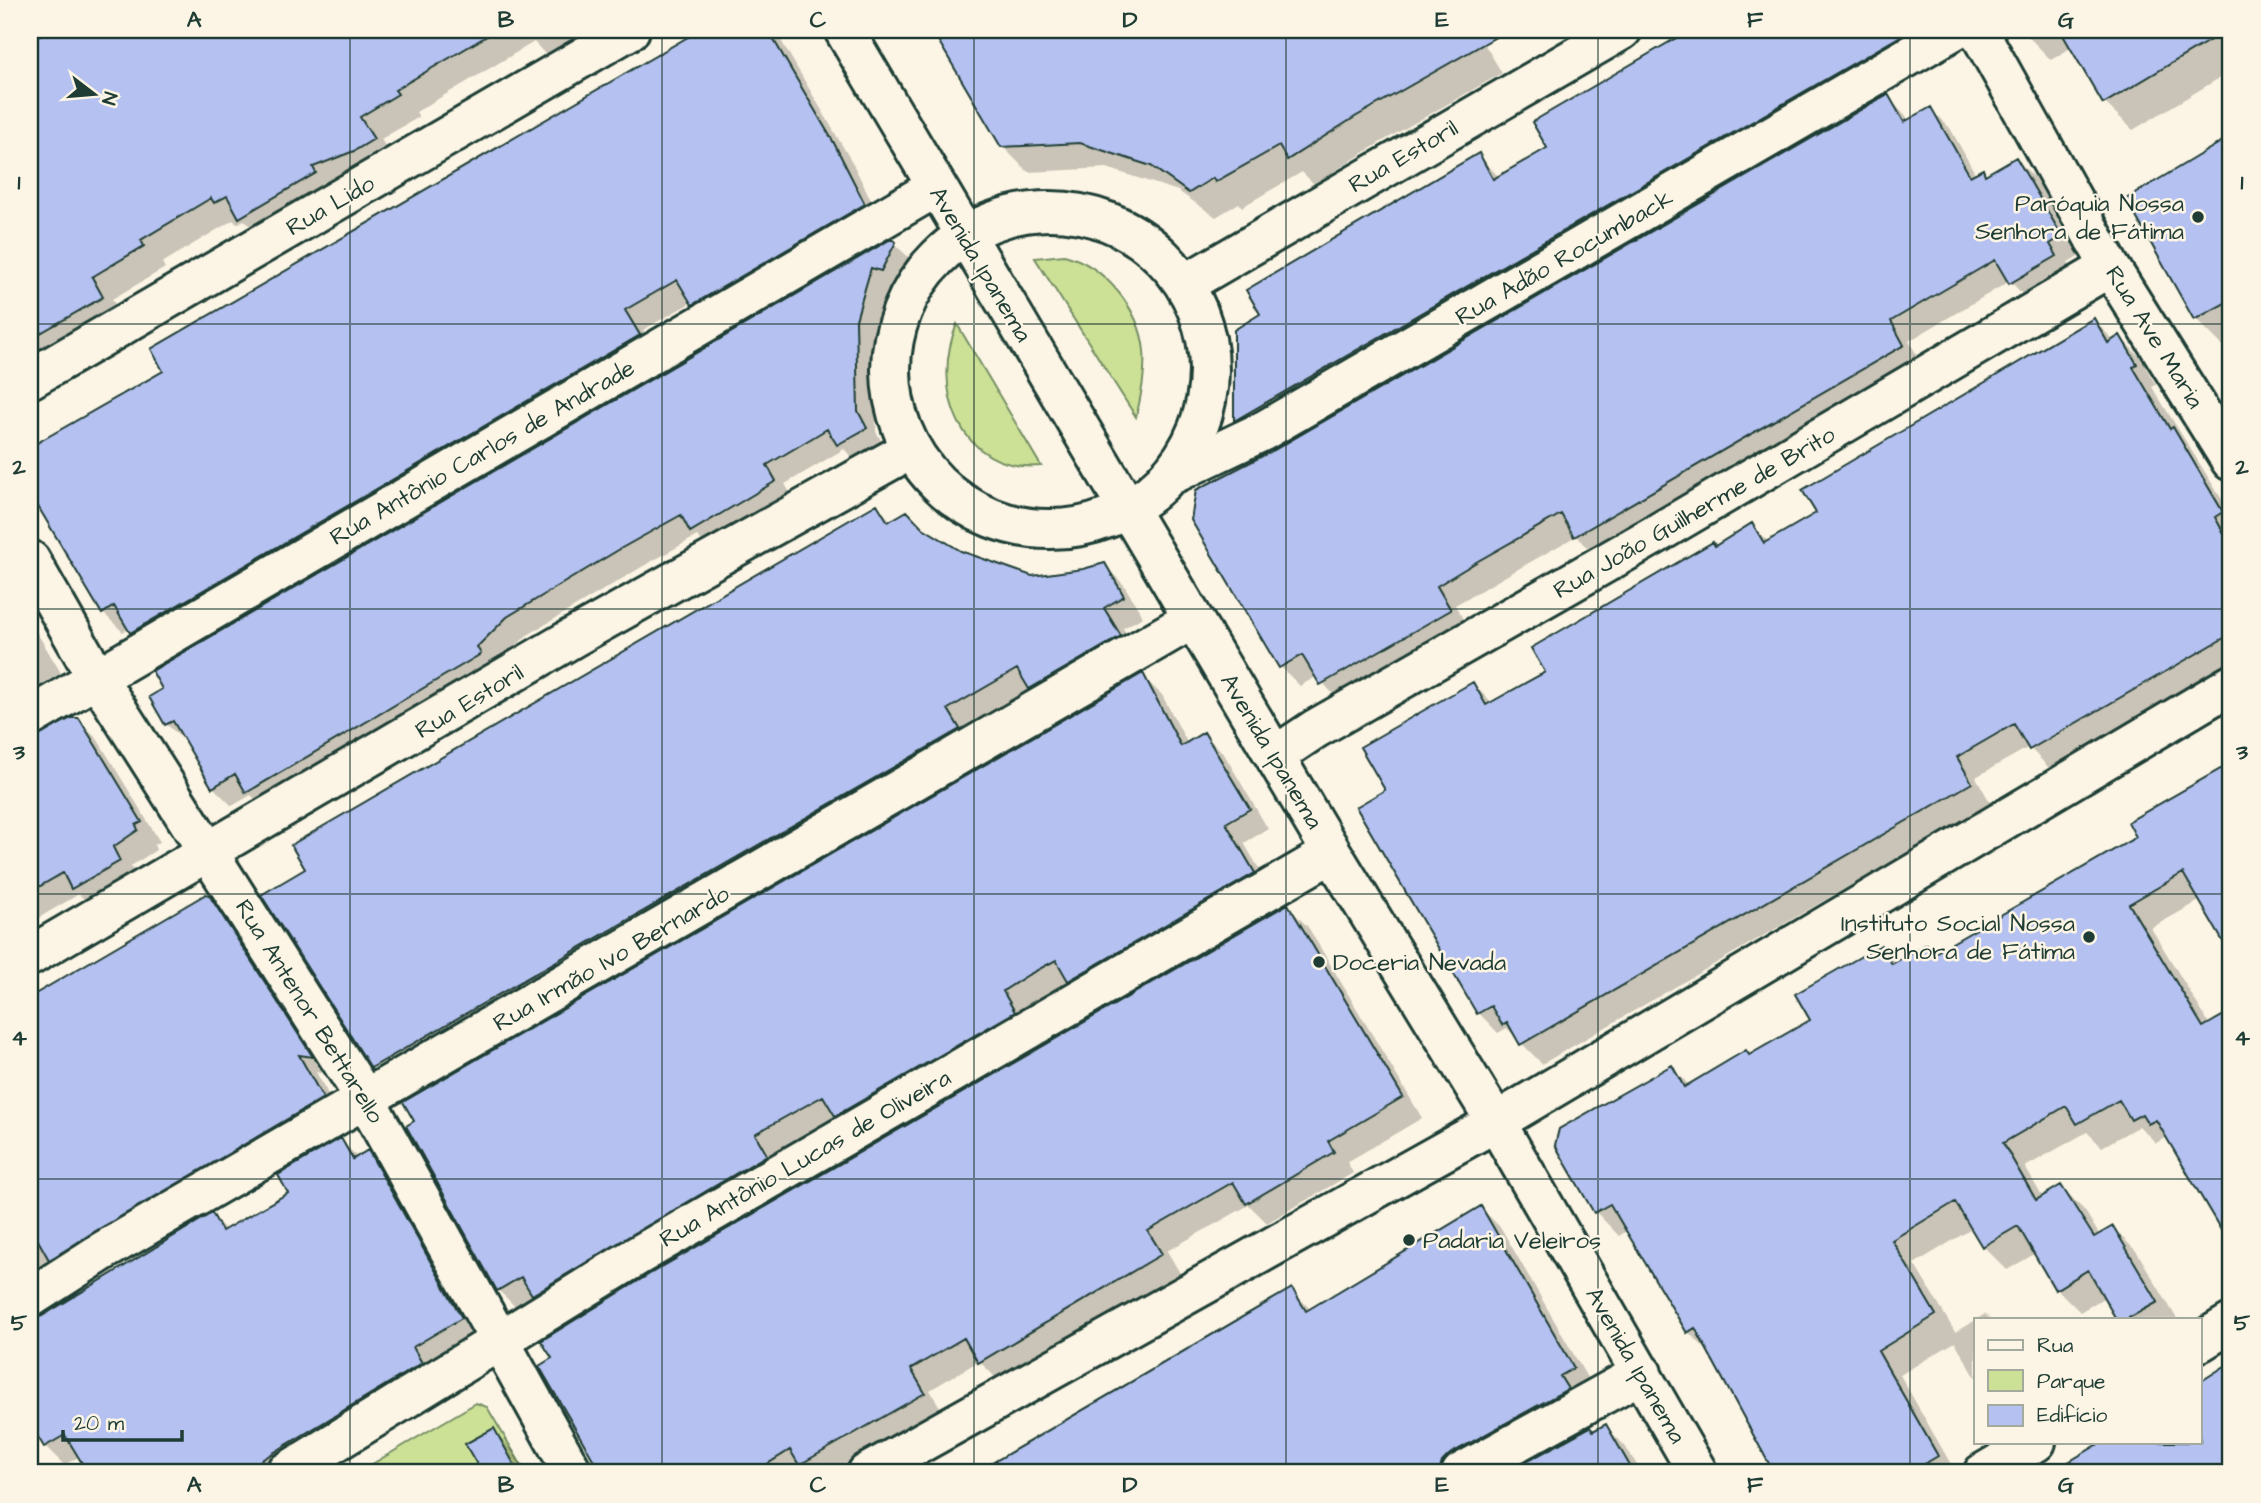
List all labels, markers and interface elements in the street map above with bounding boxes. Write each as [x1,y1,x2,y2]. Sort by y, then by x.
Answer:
text: A [187,4,202,36]
text: B [498,4,515,36]
text: C [810,4,827,36]
text: D [1123,4,1138,36]
text: E [1435,4,1449,36]
text: F [1747,4,1764,36]
text: G [2058,4,2074,36]
north arrow [60,60,130,130]
text: N [94,89,124,108]
street label: Rua Estoril [1343,112,1464,202]
text: 1 [18,166,21,198]
text: 1 [2241,166,2244,198]
street label: Rua Lido [280,167,382,245]
street label: Avenida Ipanema [920,180,1040,349]
street label: Rua Adão Rocumback [1449,181,1680,334]
place label: Paróquia Nossa Senhora de Fátima [1975,187,2184,249]
marker: Paróquia Nossa Senhora de Fátima [2190,209,2206,225]
street label: Rua Ave Maria [2097,260,2212,416]
street label: Rua Antônio Carlos de Andrade [324,351,641,554]
street label: Rua João Guilherme de Brito [1547,418,1842,608]
text: 2 [11,451,26,483]
text: 2 [2234,451,2249,483]
street label: Rua Estoril [409,656,530,748]
street label: Avenida Ipanema [1211,667,1331,836]
text: 3 [12,736,25,768]
text: 3 [2235,736,2248,768]
street label: Rua Irmão Ivo Bernardo [487,877,736,1041]
street label: Rua Antenor Bettarello [226,893,392,1131]
place label: Instituto Social Nossa Senhora de Fátima [1841,907,2075,969]
marker: Instituto Social Nossa Senhora de Fátima [2081,929,2097,945]
place label: Doceria Nevada [1333,946,1506,980]
marker: Doceria Nevada [1311,954,1327,970]
text: 4 [11,1022,27,1054]
text: 4 [2234,1022,2250,1054]
street label: Rua Antônio Lucas de Oliveira [654,1061,957,1256]
place label: Padaria Veleiros [1423,1224,1601,1258]
marker: Padaria Veleiros [1401,1232,1417,1248]
street label: Avenida Ipanema [1577,1281,1694,1450]
text: 5 [11,1307,28,1339]
text: 5 [2234,1307,2251,1339]
legend [1974,1318,2202,1444]
text: Rua [2037,1331,2074,1360]
text: Parque [2037,1367,2105,1396]
scale bar [63,1398,182,1442]
text: Edifício [2037,1401,2107,1430]
text: 20 m [74,1409,125,1438]
text: A [187,1469,202,1501]
text: B [498,1469,515,1501]
text: C [810,1469,827,1501]
text: D [1123,1469,1138,1501]
text: E [1435,1469,1449,1501]
text: F [1747,1469,1764,1501]
text: G [2058,1469,2074,1501]

